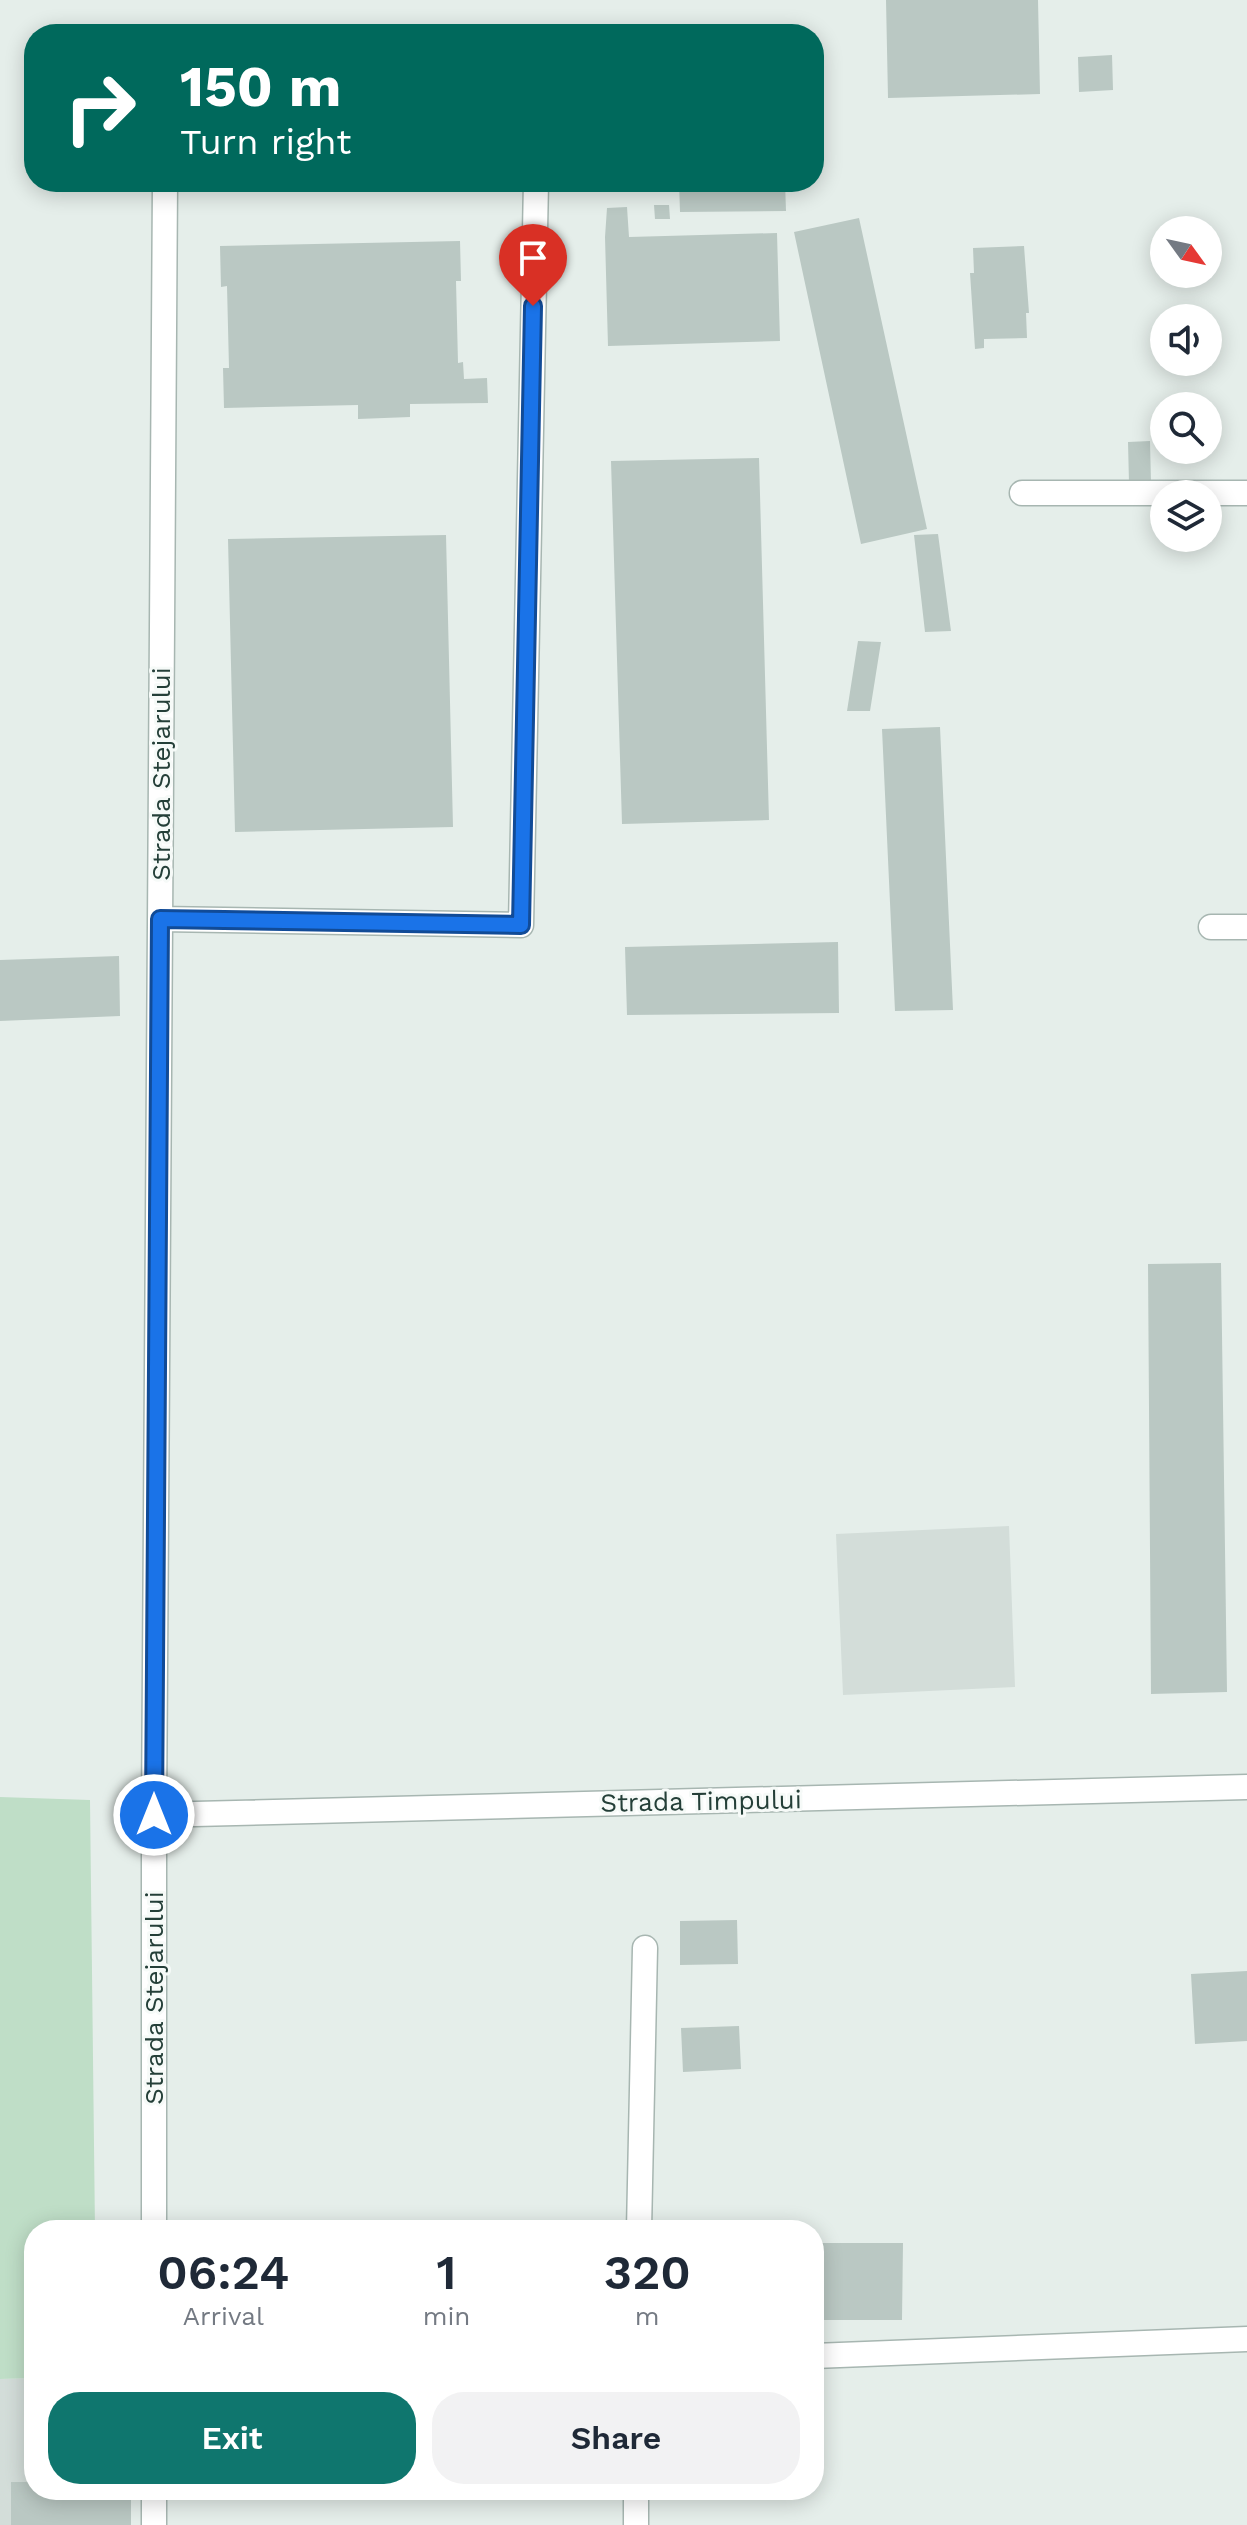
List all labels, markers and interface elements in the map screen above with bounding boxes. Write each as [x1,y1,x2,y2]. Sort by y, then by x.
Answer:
text: 150 m [180,54,342,120]
icon: right [48,56,152,160]
text: Turn right [180,121,351,163]
north arrow [1150,216,1222,288]
map controls [1150,216,1222,552]
pin [499,224,567,306]
icon: arrive [511,236,555,280]
button: sound [1150,304,1222,376]
button: search [1150,392,1222,464]
button: layers [1150,480,1222,552]
street label: Strada Stejarului [146,667,176,881]
position arrow [112,1773,196,1857]
street label: Strada Timpului [600,1784,802,1818]
street label: Strada Stejarului [139,1891,169,2105]
text: 06:24 [157,2244,289,2301]
text: 1 [437,2244,457,2301]
text: 320 [604,2244,691,2301]
text: Arrival [183,2301,264,2331]
text: min [423,2301,470,2331]
text: m [635,2301,660,2331]
button: Exit [48,2392,416,2484]
button: Share [432,2392,800,2484]

